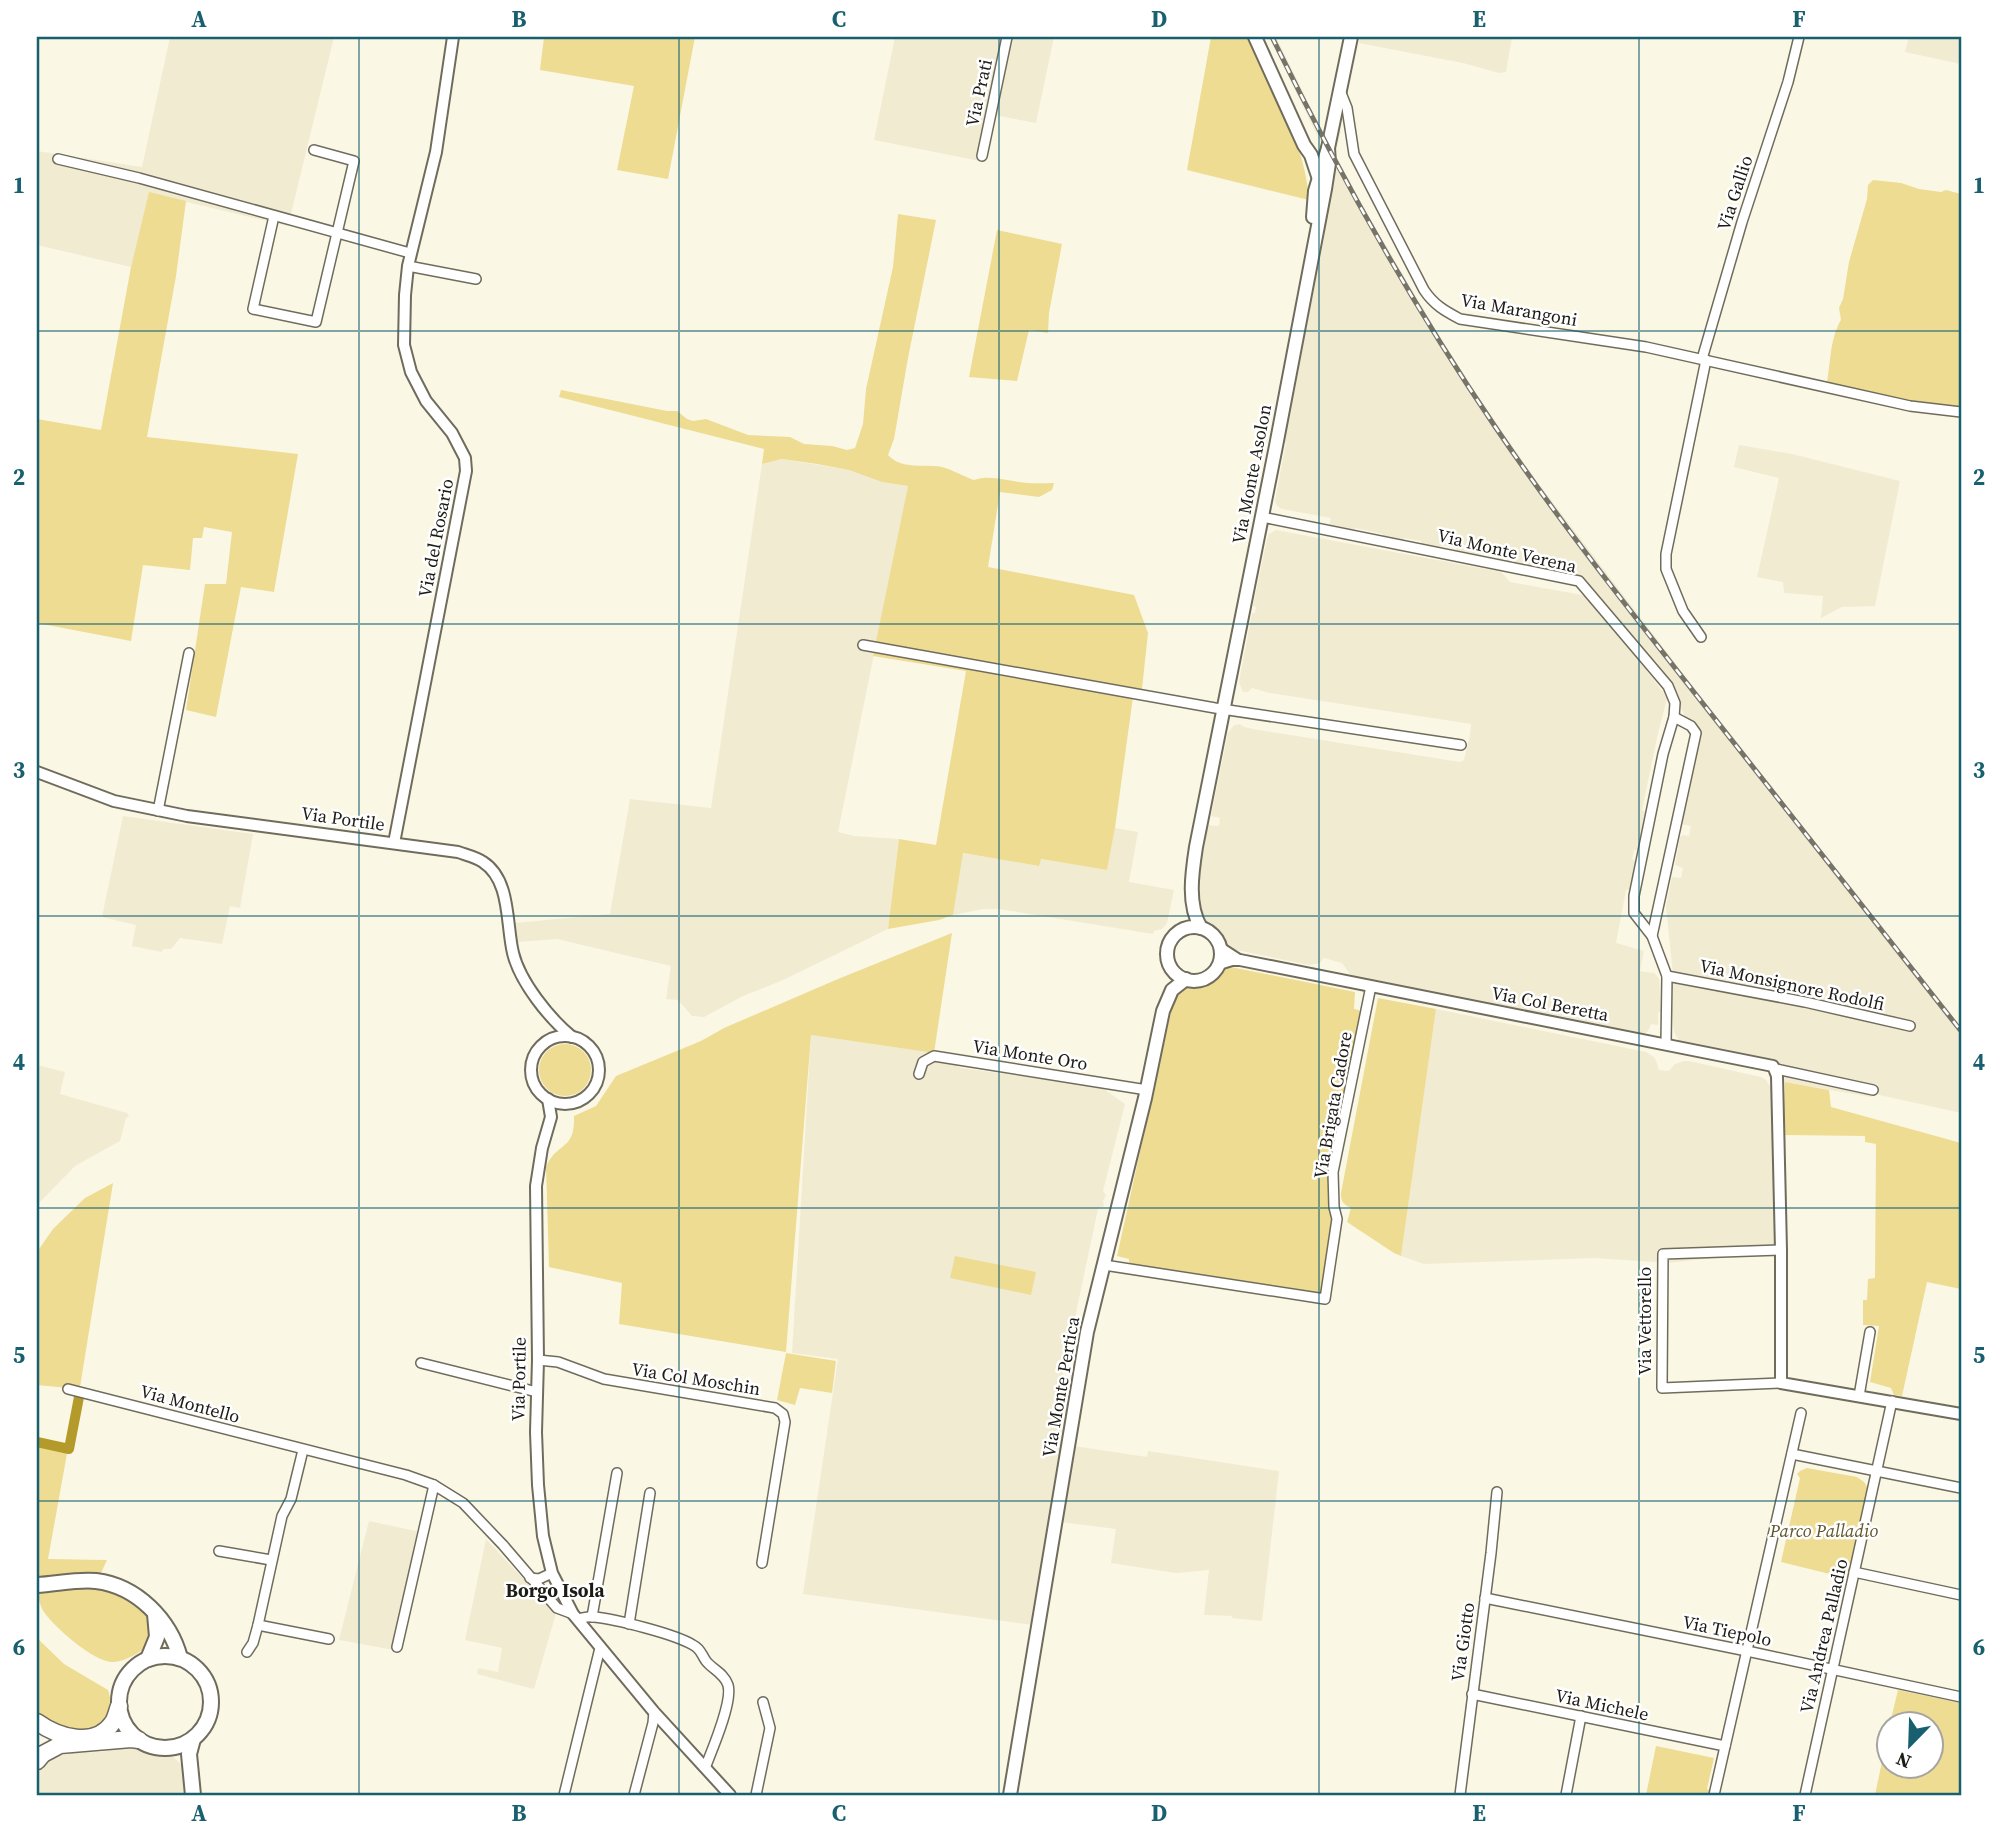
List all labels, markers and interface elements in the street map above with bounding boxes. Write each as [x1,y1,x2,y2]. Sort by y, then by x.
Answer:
text: A [191,3,207,35]
text: B [512,3,527,35]
text: C [832,3,846,35]
text: D [1151,3,1167,35]
text: E [1472,3,1486,35]
text: F [1792,3,1806,35]
street label: Via Prati [959,57,998,129]
street label: Via Gallio [1711,152,1758,234]
text: 1 [13,169,25,201]
text: 1 [1973,169,1985,201]
street label: Via Marangoni [1459,287,1579,332]
street label: Via Monte Asolon [1226,402,1277,546]
text: 2 [13,461,25,493]
text: 2 [1973,461,1985,493]
street label: Via del Rosario [412,476,459,599]
street label: Via Monte Verena [1435,522,1580,579]
text: 3 [13,754,25,786]
text: 3 [1973,754,1985,786]
street label: Via Portile [300,800,386,837]
street label: Via Monsignore Rodolfi [1697,953,1887,1016]
street label: Via Col Beretta [1489,980,1612,1027]
street label: Via Brigata Cadore [1307,1029,1358,1181]
street label: Via Monte Oro [971,1033,1090,1076]
text: 4 [13,1046,25,1078]
text: 4 [1973,1046,1985,1078]
street label: Via Vettorello [1632,1267,1657,1375]
street label: Via Monte Pertica [1036,1314,1085,1459]
street label: Via Portile [505,1337,532,1421]
text: 5 [13,1339,25,1371]
text: 5 [1973,1339,1985,1371]
street label: Via Col Moschin [630,1356,762,1401]
street label: Via Montello [137,1378,243,1429]
park label: Parco Palladio [1769,1518,1878,1543]
street label: Via Andrea Palladio [1794,1556,1854,1716]
district label: Borgo Isola [505,1577,605,1603]
street label: Via Giotto [1445,1601,1480,1683]
street label: Via Tiepolo [1680,1609,1774,1652]
text: 6 [13,1631,25,1663]
text: 6 [1973,1631,1985,1663]
street label: Via Michele [1553,1682,1651,1727]
north arrow [1876,1710,1946,1780]
text: N [1892,1746,1915,1775]
text: A [191,1797,207,1829]
text: B [512,1797,527,1829]
text: C [832,1797,846,1829]
text: D [1151,1797,1167,1829]
text: E [1472,1797,1486,1829]
text: F [1792,1797,1806,1829]

